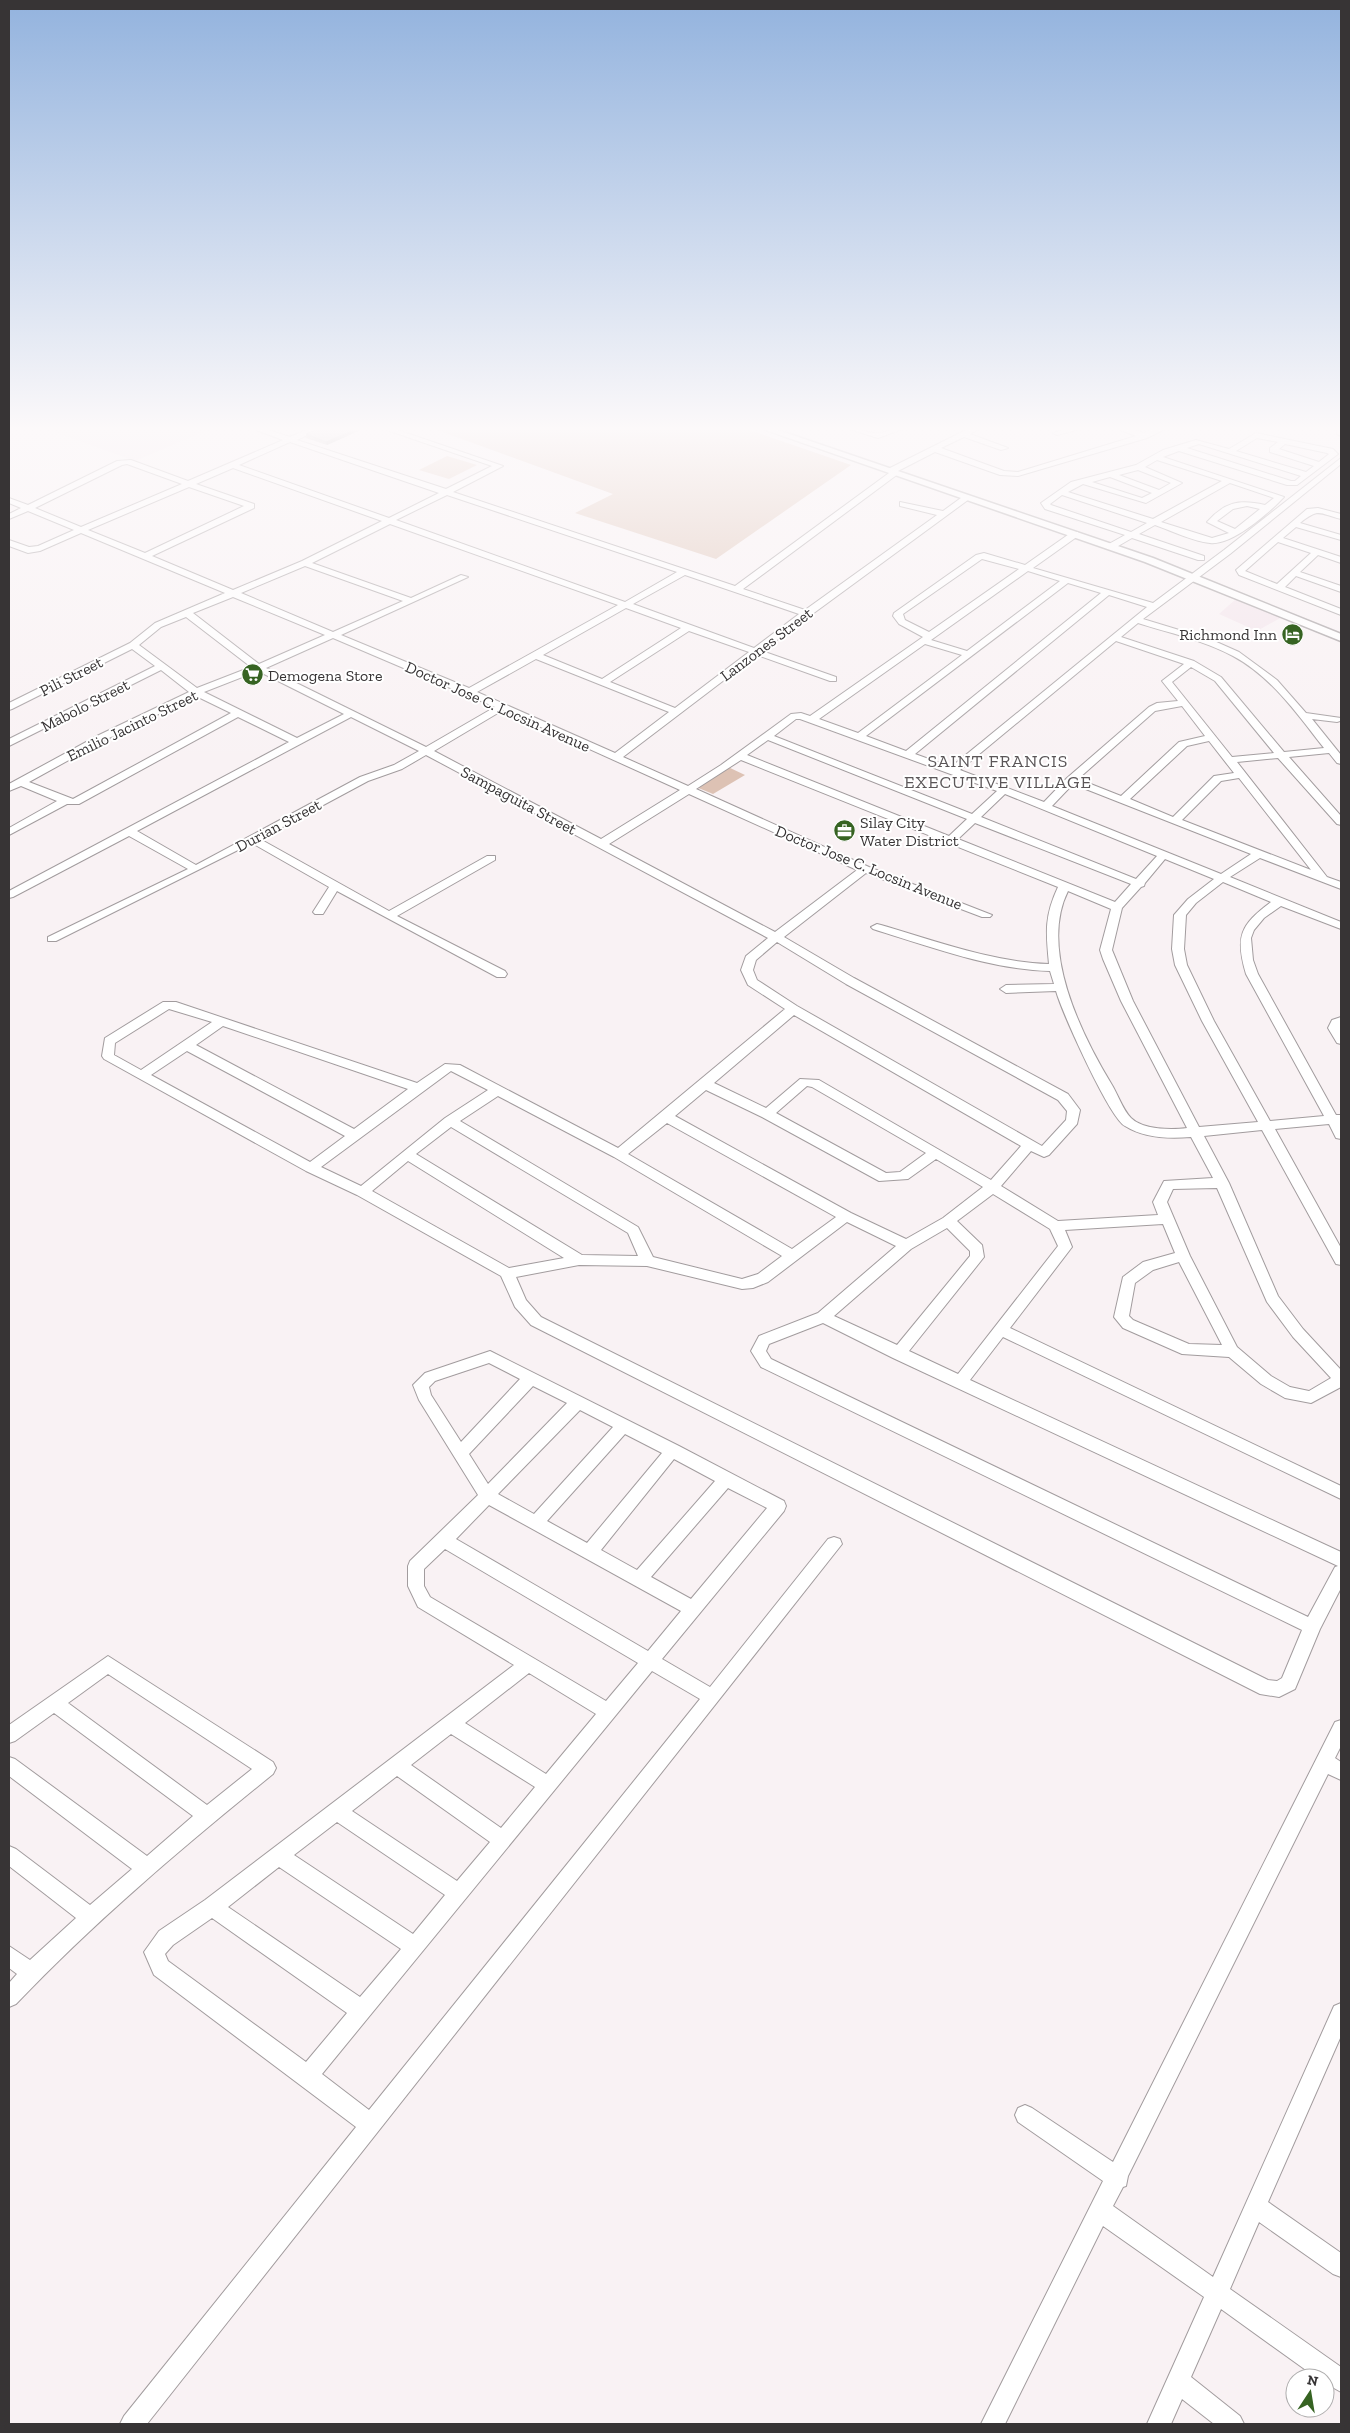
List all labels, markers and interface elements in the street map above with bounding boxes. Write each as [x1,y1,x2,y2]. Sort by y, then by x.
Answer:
street label: Lanzones Street [716,603,816,685]
hotel icon: Richmond Inn [1281,622,1305,646]
place label: Richmond Inn [1179,625,1278,644]
street label: Pili Street [37,652,106,700]
street label: Doctor Jose C. Locsin Avenue [402,657,593,756]
supermarket icon: Demogena Store [240,663,264,687]
place label: Demogena Store [268,666,383,685]
street label: Mabolo Street [38,675,133,736]
street label: Emilio Jacinto Street [64,685,201,765]
district label: SAINT FRANCIS EXECUTIVE VILLAGE [904,750,1092,793]
street label: Sampaguita Street [458,762,580,839]
street label: Durian Street [232,795,324,856]
place label: Silay City Water District [860,813,959,850]
office icon: Silay City Water District [832,819,856,843]
street label: Doctor Jose C. Locsin Avenue [772,821,965,914]
north arrow [1285,2368,1335,2418]
text: N [1306,2371,1320,2390]

